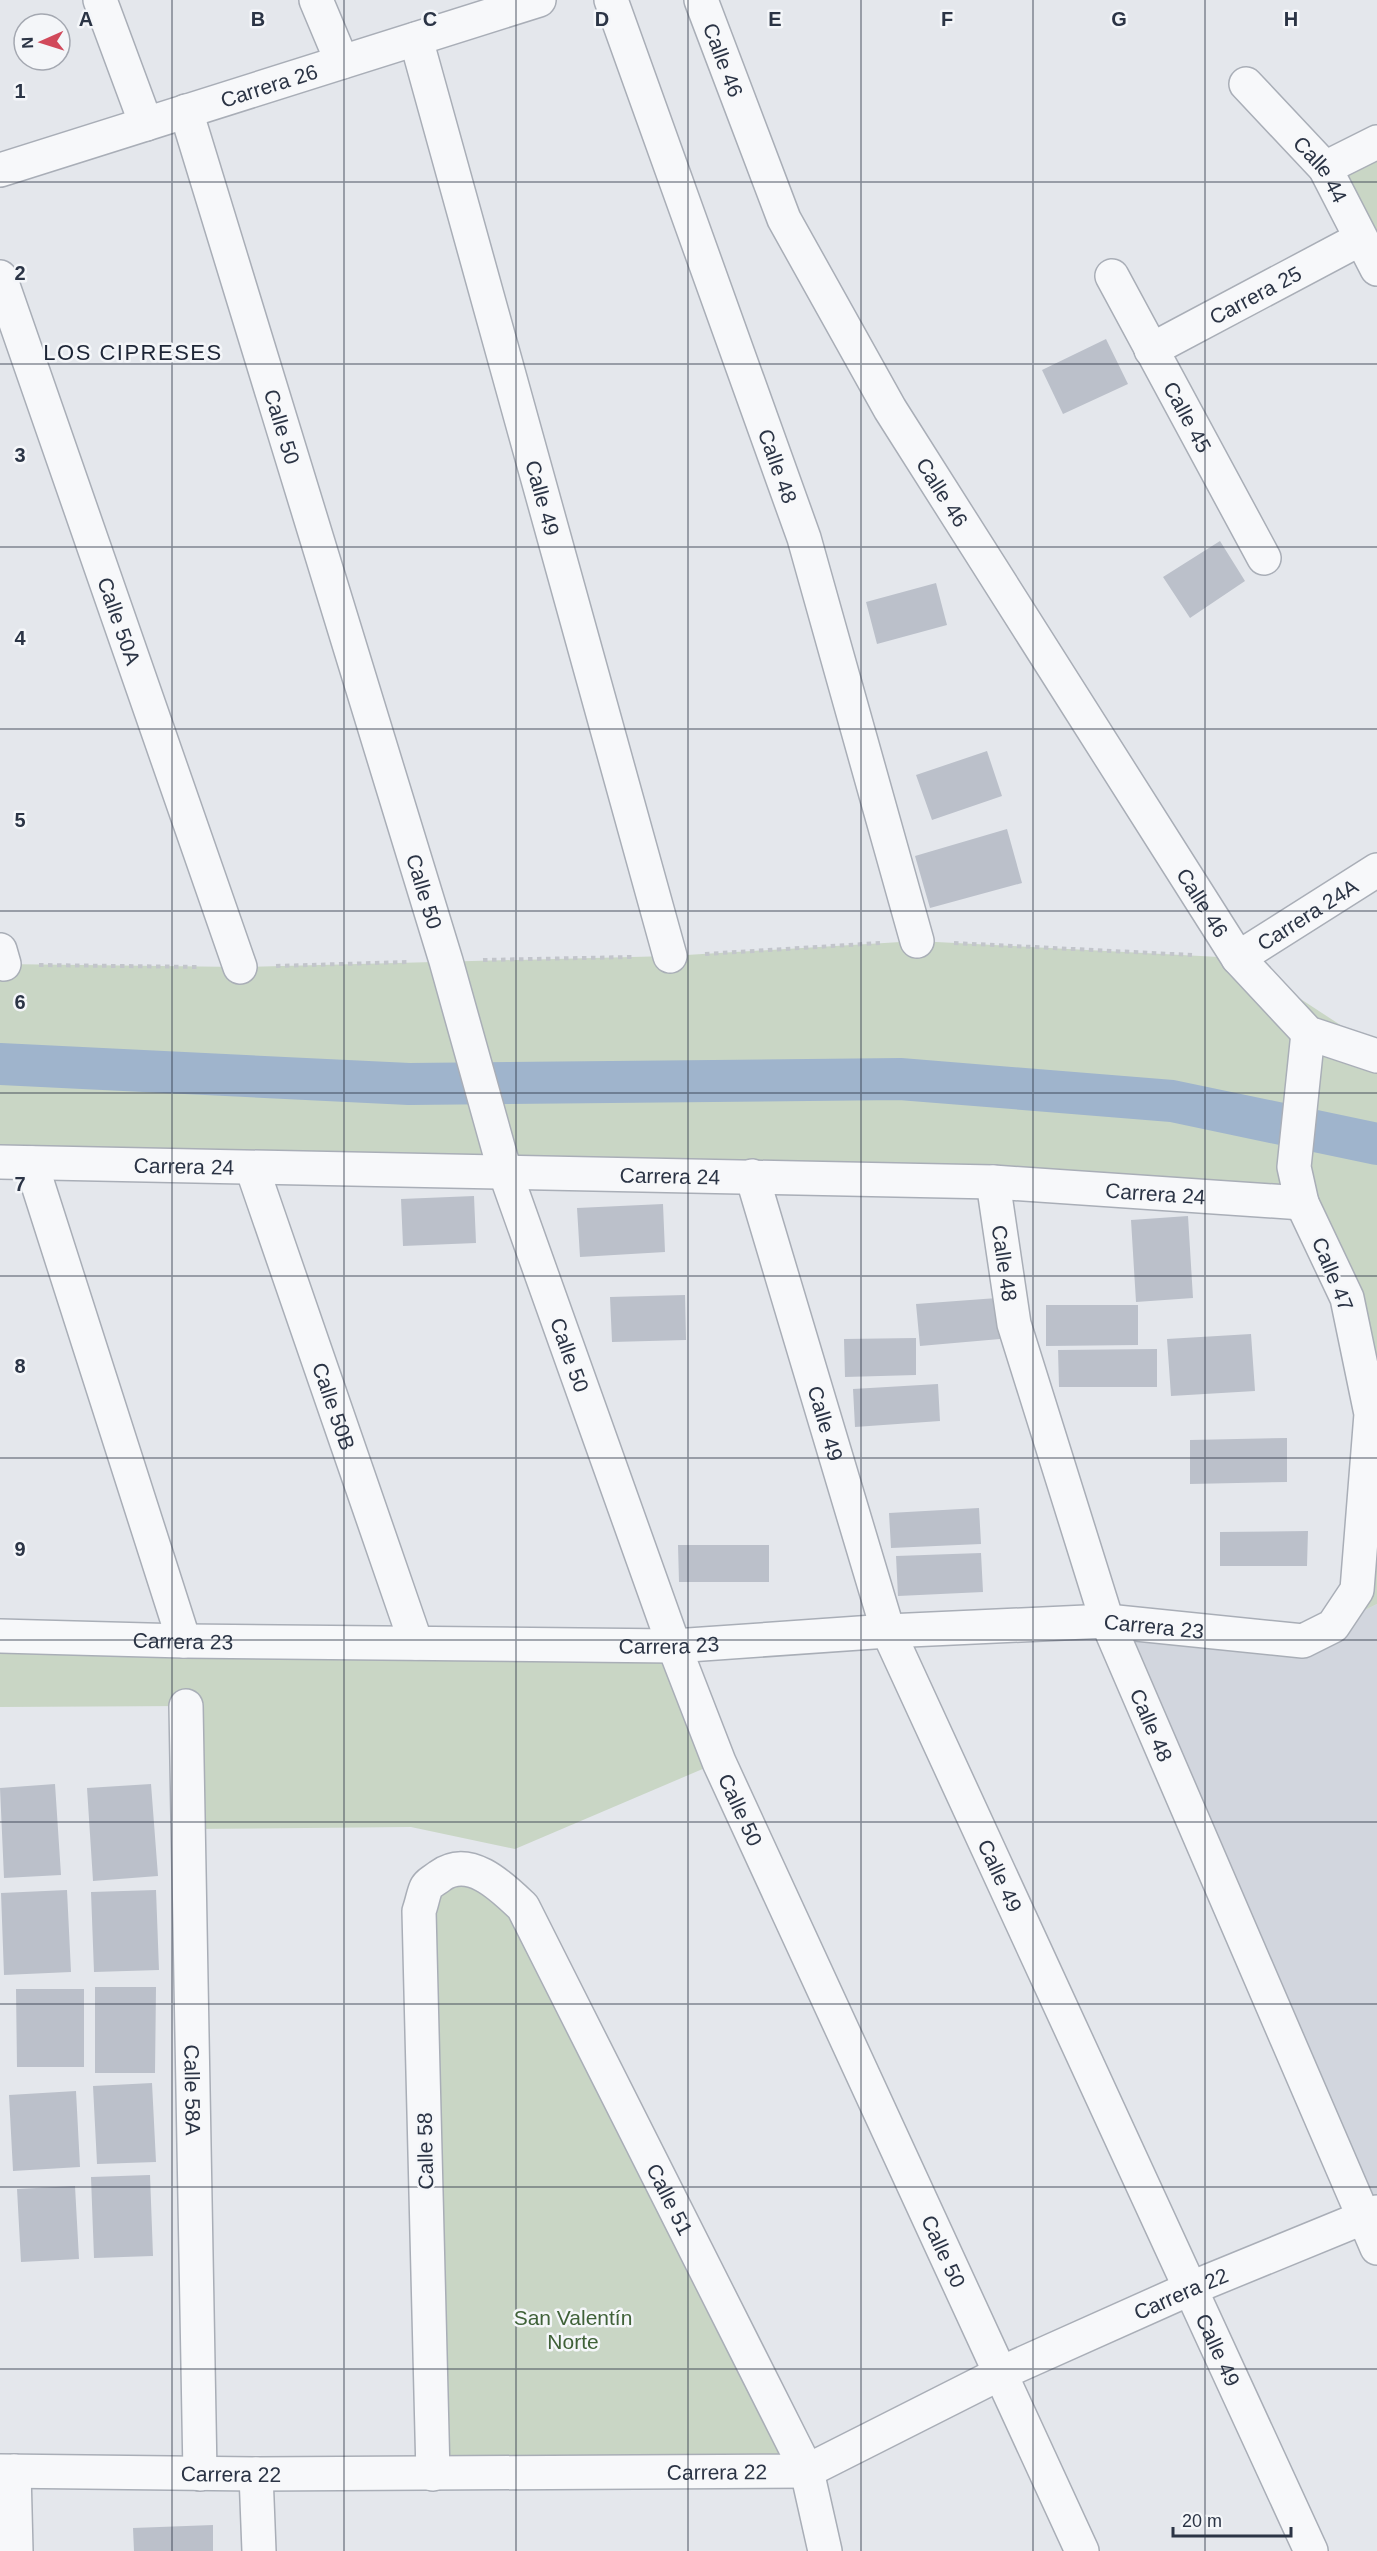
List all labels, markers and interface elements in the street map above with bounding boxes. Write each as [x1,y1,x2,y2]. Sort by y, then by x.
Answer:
text: A [79,8,93,30]
text: B [251,8,265,30]
text: C [423,8,437,30]
text: D [595,8,609,30]
text: E [768,8,782,30]
text: F [941,8,953,30]
text: G [1111,8,1127,30]
text: H [1284,8,1298,30]
north arrow [12,12,72,72]
street label: Calle 46 [699,20,748,100]
text: N [19,37,36,49]
street label: Carrera 26 [218,59,320,111]
text: 1 [14,80,26,102]
street label: Calle 44 [1289,131,1352,207]
street label: Carrera 25 [1205,261,1305,328]
text: 2 [14,262,26,284]
district label: LOS CIPRESES [43,340,223,365]
street label: Calle 45 [1159,377,1216,456]
street label: Calle 50 [260,386,305,467]
street label: Calle 48 [754,426,802,506]
text: 3 [14,444,26,466]
street label: Calle 46 [912,453,973,531]
street label: Calle 49 [522,458,564,538]
street label: Calle 50A [94,574,145,668]
text: 4 [14,627,26,649]
text: 5 [14,809,26,831]
street label: Calle 50 [402,851,447,932]
street label: Calle 46 [1172,864,1233,941]
street label: Carrera 24A [1253,874,1362,954]
text: 6 [14,991,26,1013]
street label: Carrera 24 [134,1153,235,1178]
street label: Carrera 24 [619,1163,721,1188]
text: 7 [14,1173,26,1195]
street label: Carrera 24 [1105,1178,1207,1208]
street label: Calle 48 [988,1223,1022,1303]
street label: Calle 47 [1308,1234,1358,1314]
street label: Calle 50 [546,1315,594,1395]
text: 8 [14,1355,26,1377]
street label: Calle 50B [309,1359,360,1453]
street label: Calle 49 [804,1383,848,1463]
text: 9 [14,1538,26,1560]
street label: Carrera 23 [1103,1609,1205,1642]
street label: Carrera 23 [132,1628,233,1653]
street label: Carrera 23 [619,1631,720,1658]
street label: Calle 48 [1126,1685,1178,1765]
street label: Calle 50 [714,1770,767,1849]
street label: Calle 49 [974,1836,1027,1915]
street label: Calle 58A [181,2044,205,2136]
street label: Calle 58 [413,2112,437,2190]
street label: Calle 51 [643,2160,698,2239]
street label: Calle 50 [917,2211,971,2291]
street label: Carrera 22 [1130,2263,1231,2324]
park label: San Valentín Norte [514,2306,632,2353]
street label: Calle 49 [1192,2310,1245,2390]
street label: Carrera 22 [667,2460,767,2483]
street label: Carrera 22 [181,2462,281,2486]
scale bar [1173,2500,1292,2538]
text: 20 m [1182,2511,1222,2531]

